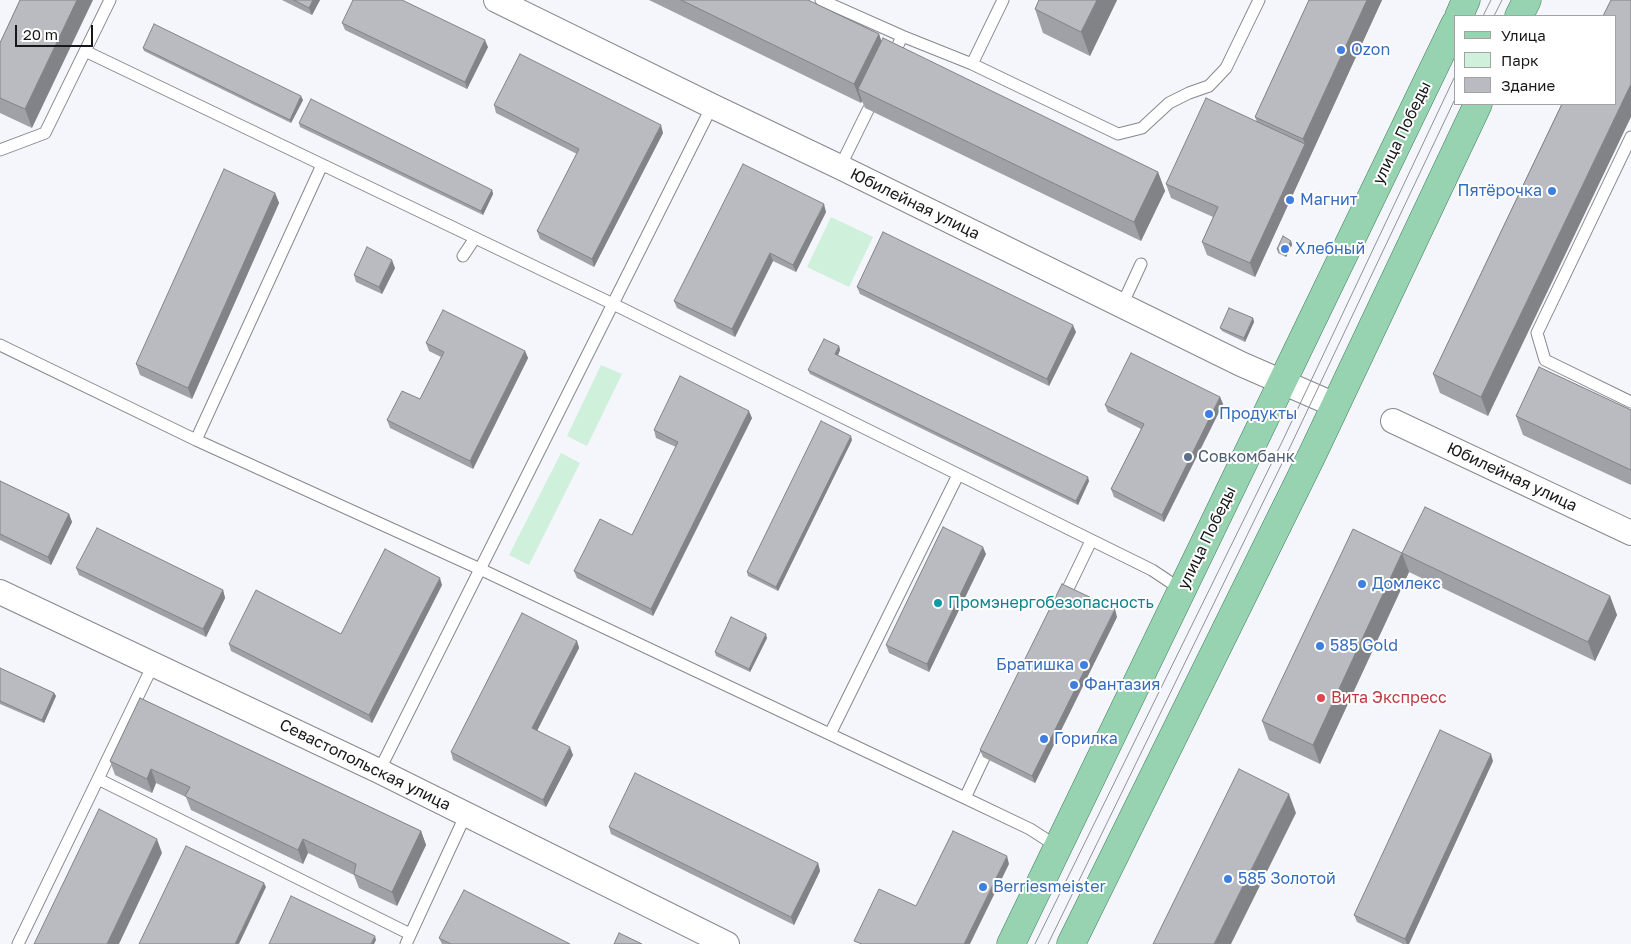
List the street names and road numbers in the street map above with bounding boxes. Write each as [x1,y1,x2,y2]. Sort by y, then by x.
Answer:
street label: улица Победы [1369,78,1435,188]
street label: Юбилейная улица [847,164,983,244]
street label: Юбилейная улица [1444,438,1580,516]
street label: улица Победы [1174,483,1240,593]
street label: Севастопольская улица [276,715,454,815]

